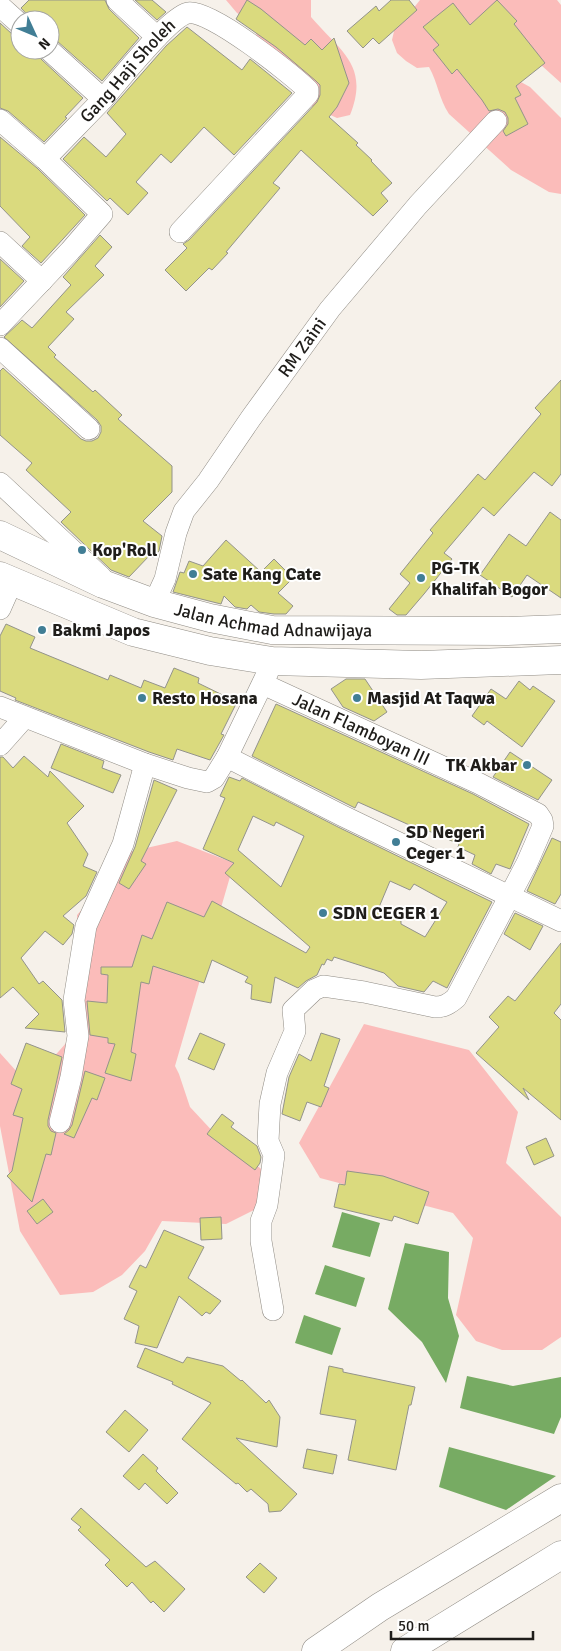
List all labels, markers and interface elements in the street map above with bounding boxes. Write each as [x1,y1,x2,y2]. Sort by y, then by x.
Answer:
north arrow [10,10,60,60]
street label: Gang Haji Sholeh [75,14,180,127]
text: N [34,34,53,53]
street label: RM Zaini [273,313,331,381]
place label: Kop'Roll [92,539,158,561]
marker: Kop'Roll [76,544,88,556]
place label: PG-TK Khalifah Bogor [431,557,549,600]
place label: Sate Kang Cate [203,563,321,585]
marker: Sate Kang Cate [187,568,199,580]
marker: PG-TK Khalifah Bogor [415,572,427,584]
street label: Jalan Achmad Adnawijaya [172,598,372,641]
place label: Bakmi Japos [52,619,150,641]
marker: Bakmi Japos [36,624,48,636]
place label: Resto Hosana [152,687,258,709]
place label: Masjid At Taqwa [367,687,495,709]
street label: Jalan Flamboyan III [289,688,433,770]
marker: Resto Hosana [136,692,148,704]
marker: Masjid At Taqwa [351,692,363,704]
place label: TK Akbar [446,754,518,776]
marker: TK Akbar [521,759,533,771]
place label: SD Negeri Ceger 1 [406,821,485,864]
marker: SD Negeri Ceger 1 [390,836,402,848]
place label: SDN CEGER 1 [333,902,440,924]
marker: SDN CEGER 1 [317,907,329,919]
scale bar [391,1608,534,1640]
text: 50 m [398,1617,429,1635]

